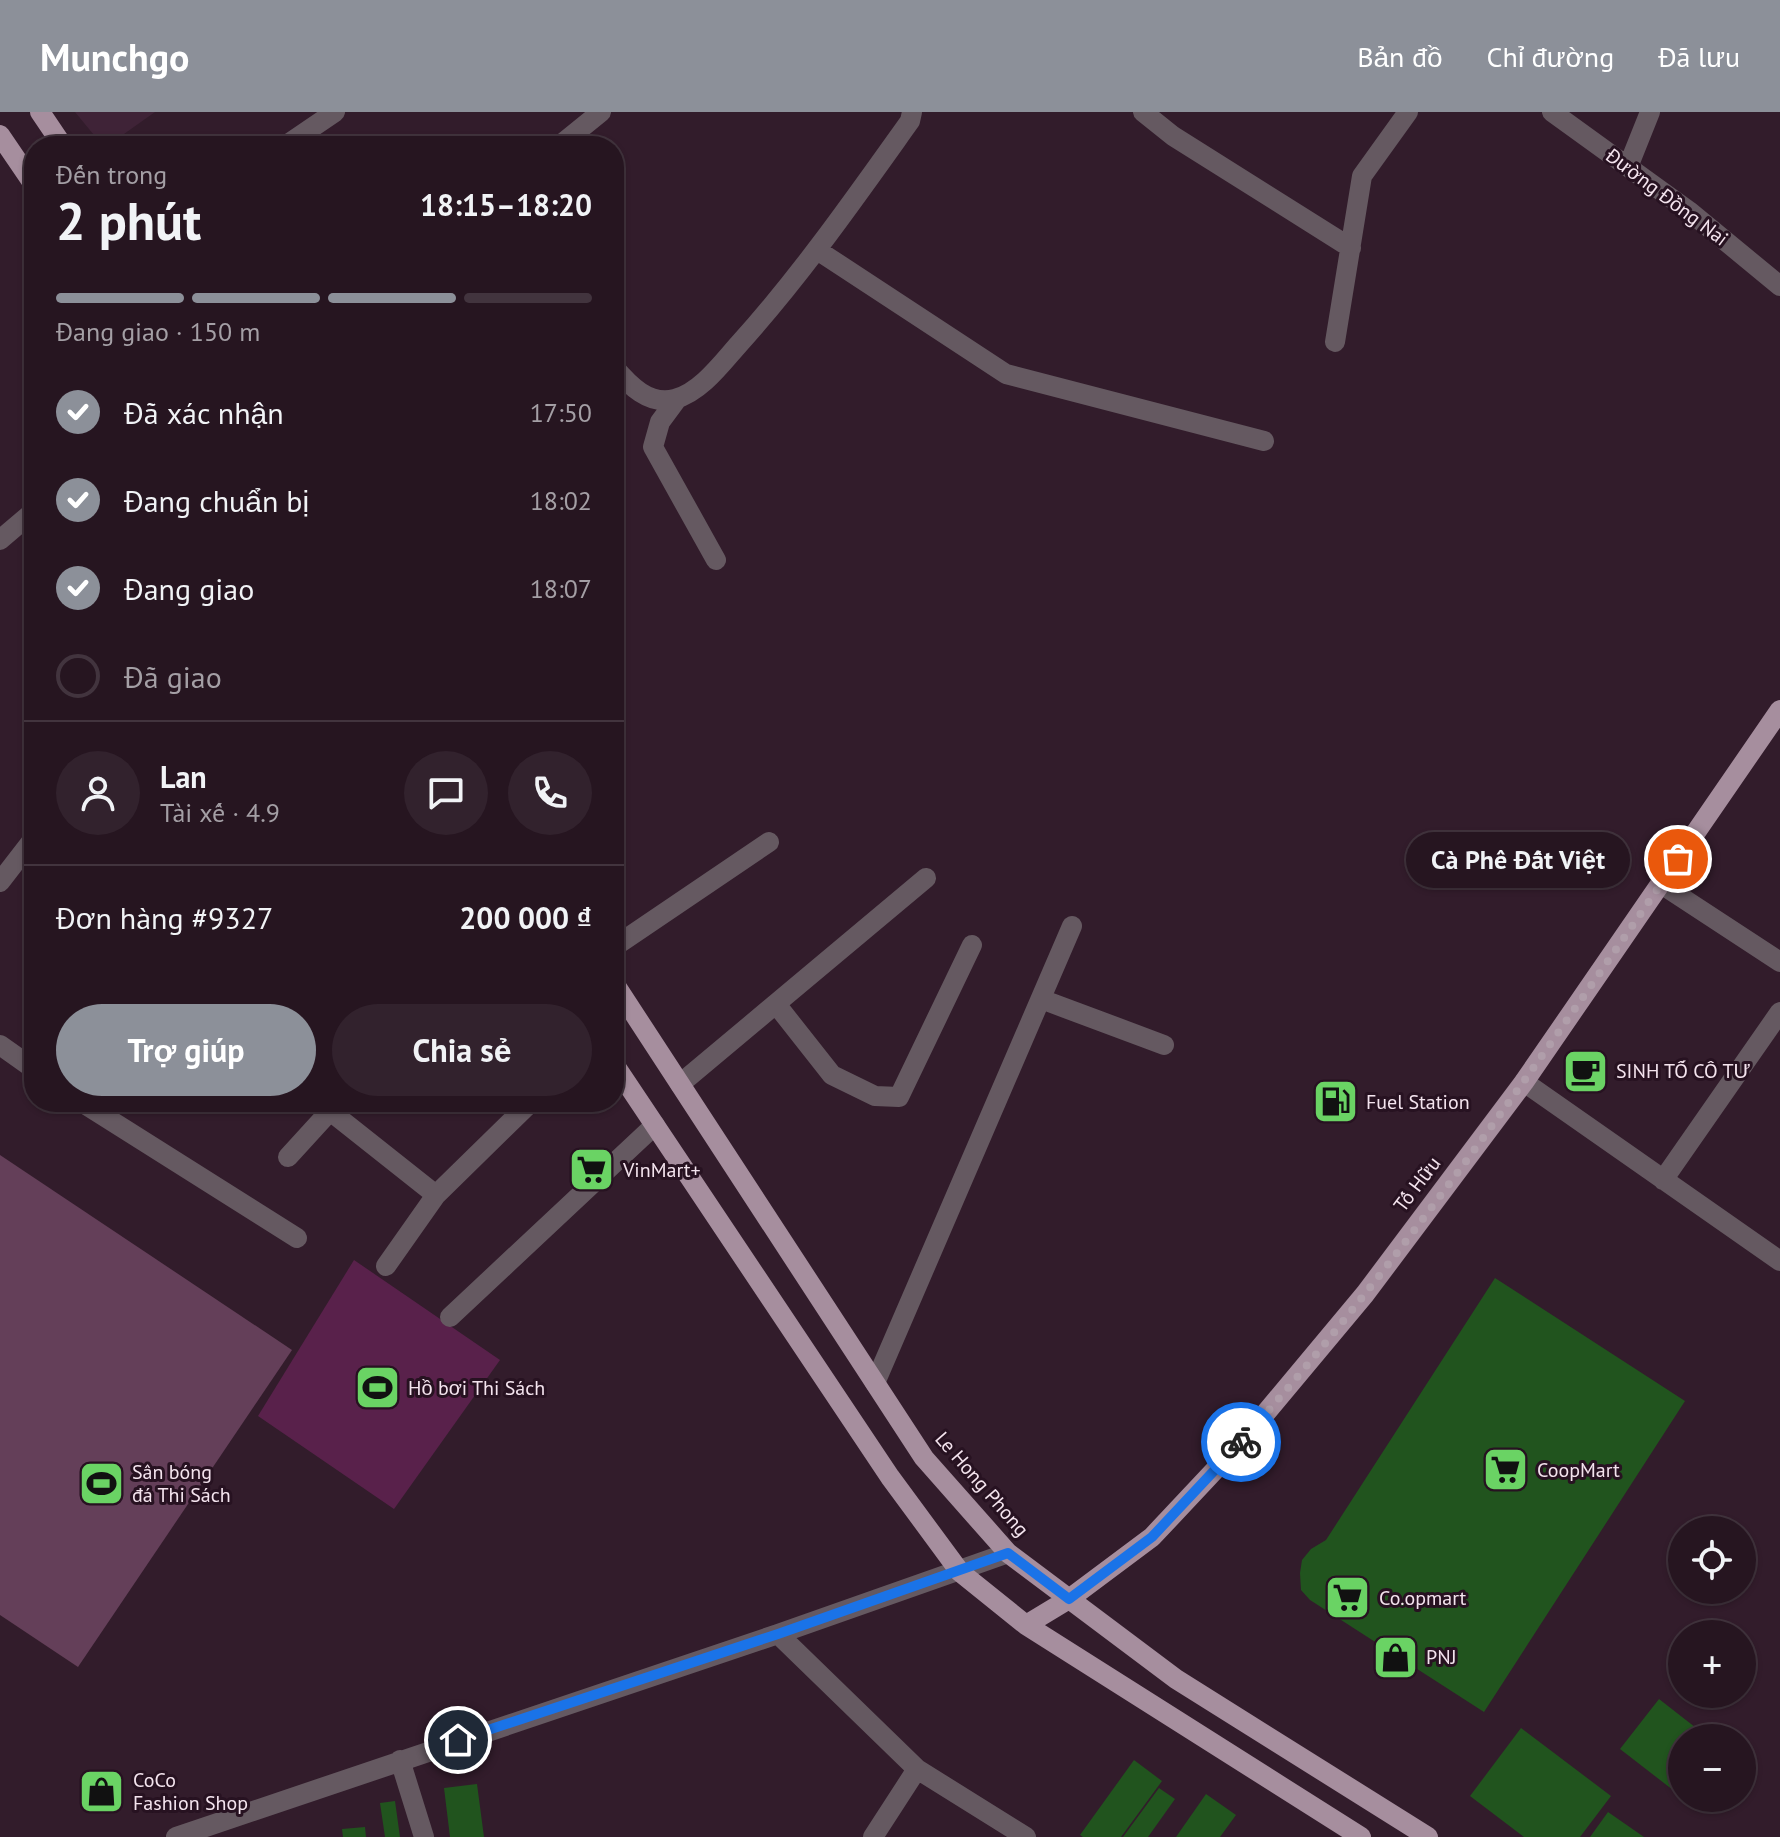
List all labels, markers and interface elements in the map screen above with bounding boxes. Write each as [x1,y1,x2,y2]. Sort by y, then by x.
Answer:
text: Munchgo [40,32,190,81]
text: Bản đồ [1357,38,1443,75]
text: Chỉ đường [1487,38,1614,75]
text: Đã lưu [1658,38,1740,75]
street label: Đường Đồng Nai [1600,142,1733,252]
text: Đến trong [56,158,167,191]
text: 18:15–18:20 [420,185,592,224]
text: 2 phút [56,187,201,254]
text: Đang giao · 150 m [56,315,260,348]
icon: check [56,390,100,434]
text: Đã xác nhận [124,393,284,432]
text: 17:50 [530,396,592,429]
icon: check [56,478,100,522]
text: Đang chuẩn bị [124,481,309,520]
text: 18:02 [530,484,592,517]
icon: check [56,566,100,610]
text: Đang giao [124,569,254,608]
text: 18:07 [530,572,592,605]
text: Đã giao [124,657,222,696]
button: person [56,751,140,835]
button: chat [404,751,488,835]
button: phone [508,751,592,835]
text: Lan [160,757,207,796]
text: Tài xế · 4.9 [160,796,280,829]
pin [1644,825,1712,893]
callout: Cà Phê Đất Việt [1406,831,1630,887]
icon: bag [1656,837,1700,881]
text: Cà Phê Đất Việt [1431,843,1605,876]
text: Đơn hàng #9327 [56,898,273,937]
text: 200 000 ₫ [459,898,592,937]
button: Trợ giúp [56,1004,316,1096]
button: Chia sẻ [332,1004,592,1096]
cafe icon: SINH TỐ CÔ TƯ [1561,1047,1609,1095]
place label: SINH TỐ CÔ TƯ [1616,1058,1751,1084]
fuel station icon: Fuel Station [1311,1078,1359,1126]
place label: Fuel Station [1366,1089,1470,1115]
supermarket icon: VinMart+ [568,1146,616,1194]
street label: Tố Hữu [1388,1151,1446,1217]
place label: VinMart+ [622,1157,701,1183]
sports icon: Hồ bơi Thi Sách [353,1364,401,1412]
place label: Hồ bơi Thi Sách [408,1375,545,1401]
courier [1201,1402,1281,1482]
icon: bike [1219,1420,1263,1464]
street label: Le Hong Phong [929,1426,1035,1542]
supermarket icon: CoopMart [1482,1446,1530,1494]
place label: CoopMart [1537,1457,1620,1483]
sports icon: Sân bóng đá Thi Sách [77,1459,125,1507]
place label: Sân bóng đá Thi Sách [132,1459,231,1508]
map controls [1668,1516,1756,1812]
button: locate [1668,1516,1756,1604]
supermarket icon: Co.opmart [1324,1574,1372,1622]
place label: Co.opmart [1379,1585,1467,1611]
button: + [1668,1620,1756,1708]
shop icon: PNJ [1371,1633,1419,1681]
place label: PNJ [1426,1644,1456,1670]
pin [424,1706,492,1774]
icon: home [436,1718,480,1762]
button: − [1668,1724,1756,1812]
shop icon: CoCo Fashion Shop [78,1767,126,1815]
place label: CoCo Fashion Shop [133,1767,248,1816]

